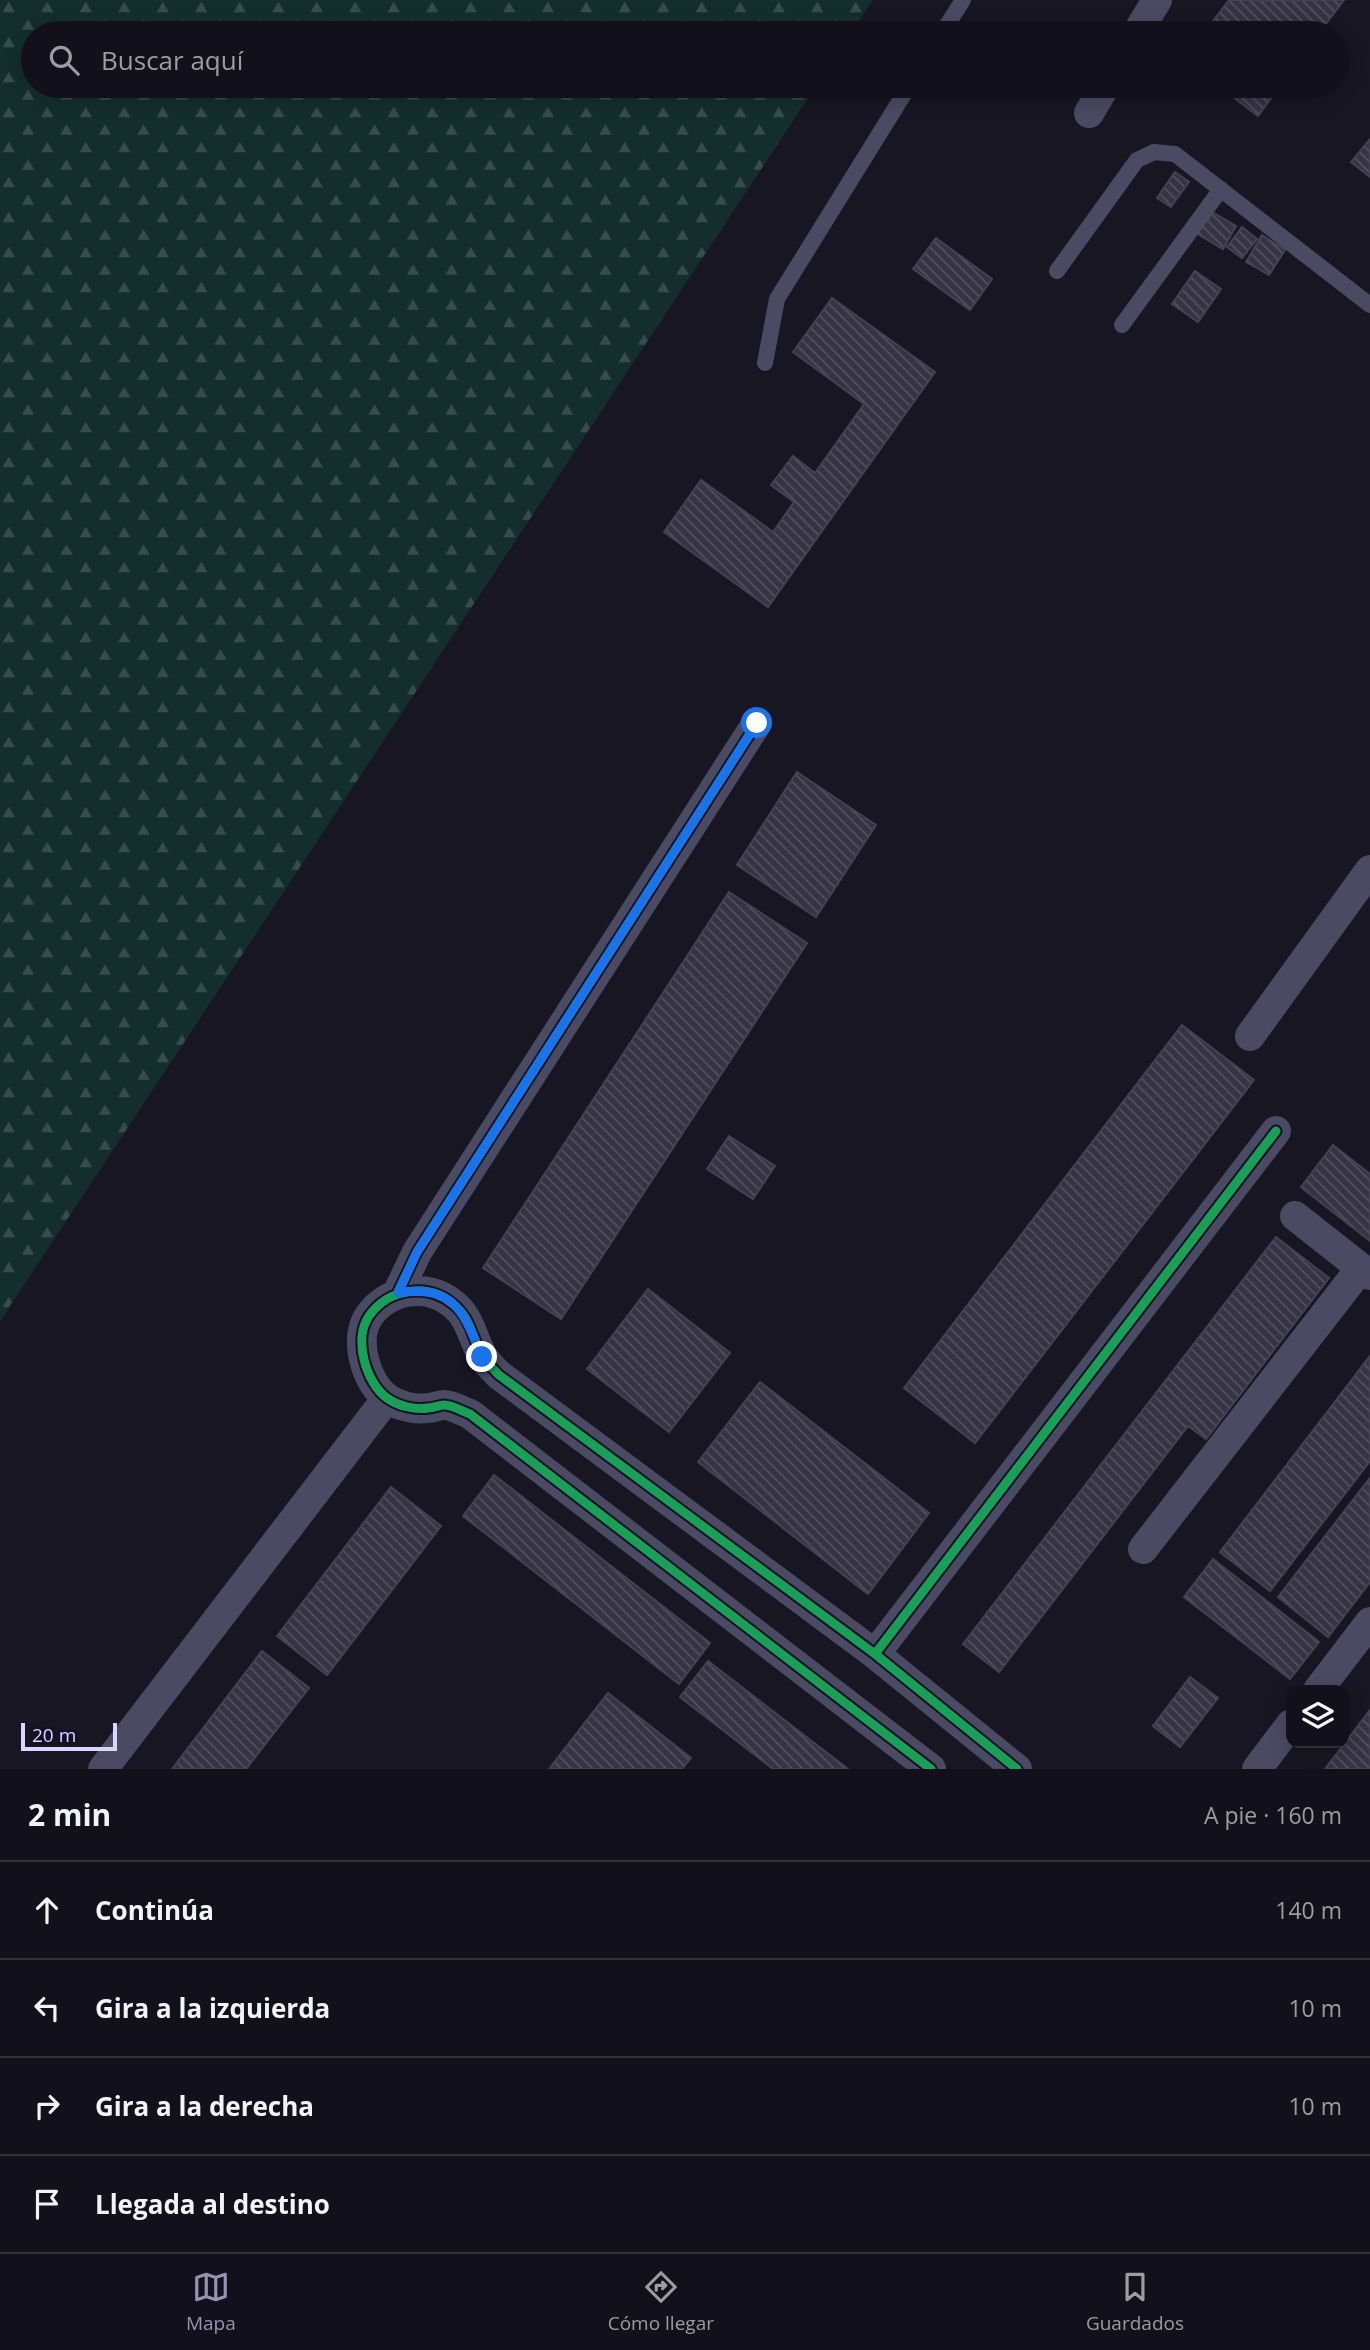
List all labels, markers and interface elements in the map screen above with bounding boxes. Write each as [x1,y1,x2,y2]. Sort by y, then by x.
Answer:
search box [21,21,1349,98]
icon: search [45,41,83,79]
text: Buscar aquí [101,42,243,78]
route start [741,707,772,738]
route end [466,1341,497,1372]
map controls [1286,1685,1349,1748]
button: layers [1286,1685,1349,1748]
scale bar [21,1720,117,1752]
text: 20 m [32,1722,76,1748]
text: 2 min [28,1794,111,1835]
text: A pie · 160 m [1204,1799,1342,1831]
icon: ahead [28,1891,66,1929]
text: Continúa [95,1892,214,1928]
text: 140 m [1275,1894,1342,1926]
icon: left [28,1989,66,2027]
text: Gira a la izquierda [95,1990,330,2026]
text: 10 m [1288,1992,1342,2024]
icon: right [28,2087,66,2125]
text: Gira a la derecha [95,2088,314,2124]
text: 10 m [1288,2090,1342,2122]
icon: arrive [28,2185,66,2223]
text: Llegada al destino [95,2186,330,2222]
tab: Mapa [186,2268,236,2336]
tab: Cómo llegar [608,2268,714,2336]
tab: Guardados [1086,2268,1184,2336]

